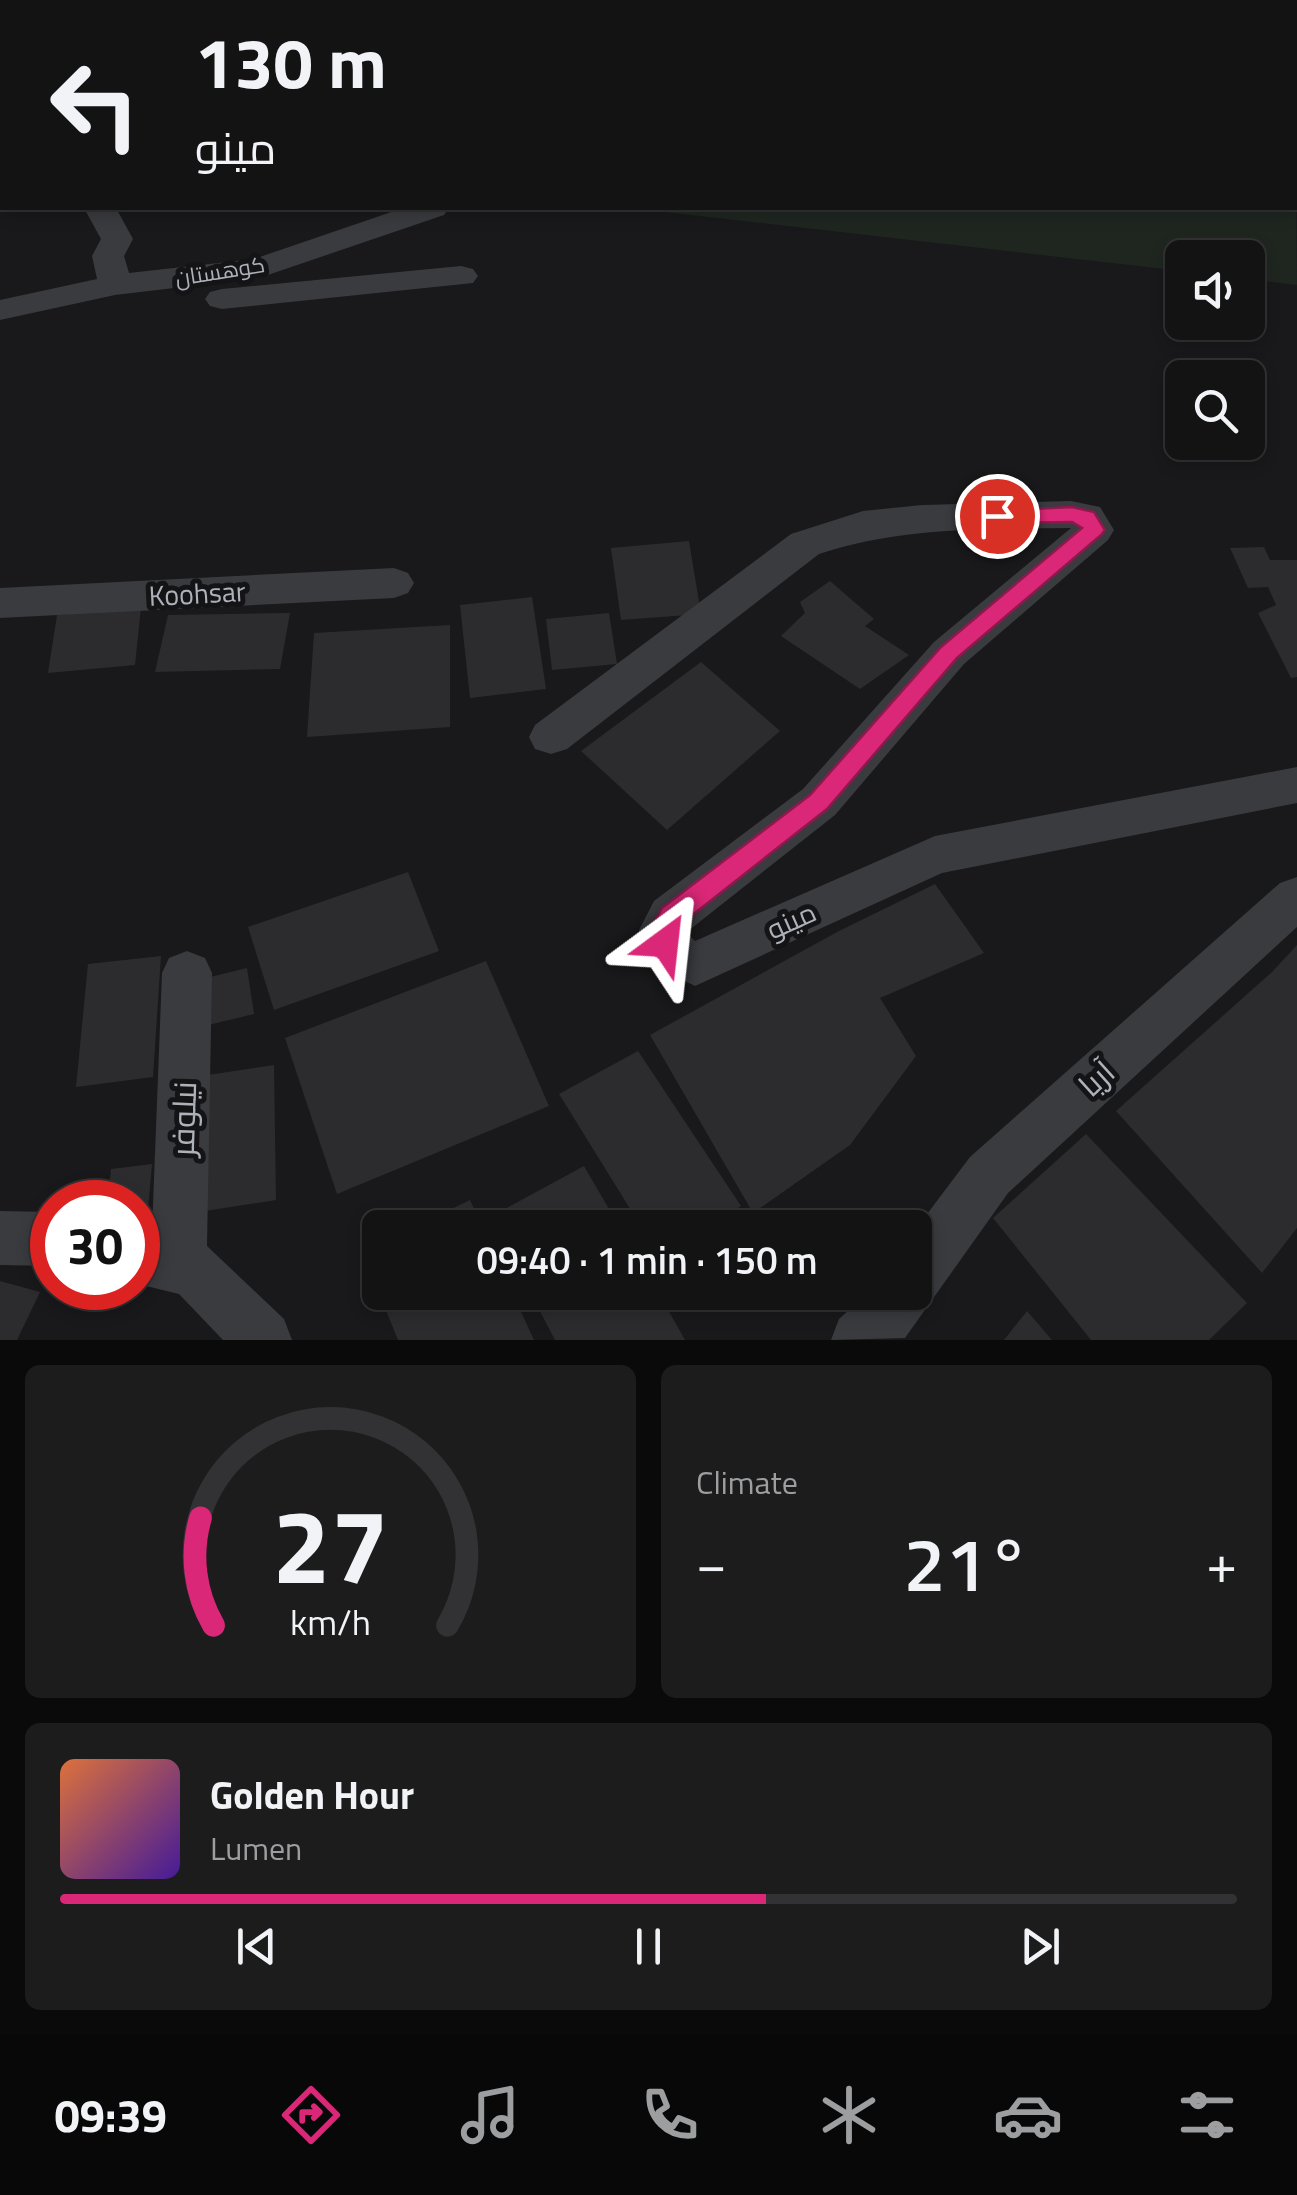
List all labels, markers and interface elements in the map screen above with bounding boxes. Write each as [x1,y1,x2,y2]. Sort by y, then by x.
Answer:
text: 130 m [195,9,387,115]
icon: left [30,40,160,170]
text: مینو [195,113,276,181]
map controls [1165,240,1265,460]
button: sound [1165,240,1265,340]
street label: کوهستان [173,247,267,295]
button: search [1165,360,1265,460]
pin [955,474,1040,559]
icon: arrive [970,489,1025,544]
street label: Koohsar [148,569,247,617]
street label: مینو [759,890,823,950]
position arrow [613,891,717,995]
street label: آریا [1067,1048,1125,1108]
street label: نیلوفر [158,1081,208,1159]
speed limit sign: 30 [30,1180,160,1310]
text: 09:40 · 1 min · 150 m [476,1231,818,1289]
text: Climate [696,1458,798,1506]
text: 27 [272,1465,389,1623]
text: 21° [903,1506,1030,1620]
text: − [696,1521,727,1604]
text: + [1206,1521,1237,1604]
text: km/h [290,1594,371,1649]
text: Golden Hour [210,1766,414,1824]
text: Lumen [210,1824,302,1872]
icon: previous [229,1919,284,1974]
icon: pause [621,1919,676,1974]
icon: next [1013,1919,1068,1974]
icon: directions [276,2080,346,2150]
icon: music [455,2080,525,2150]
icon: phone [635,2080,705,2150]
icon: climate [814,2080,884,2150]
icon: car [993,2080,1063,2150]
icon: filters [1172,2080,1242,2150]
text: 09:39 [55,2081,167,2149]

